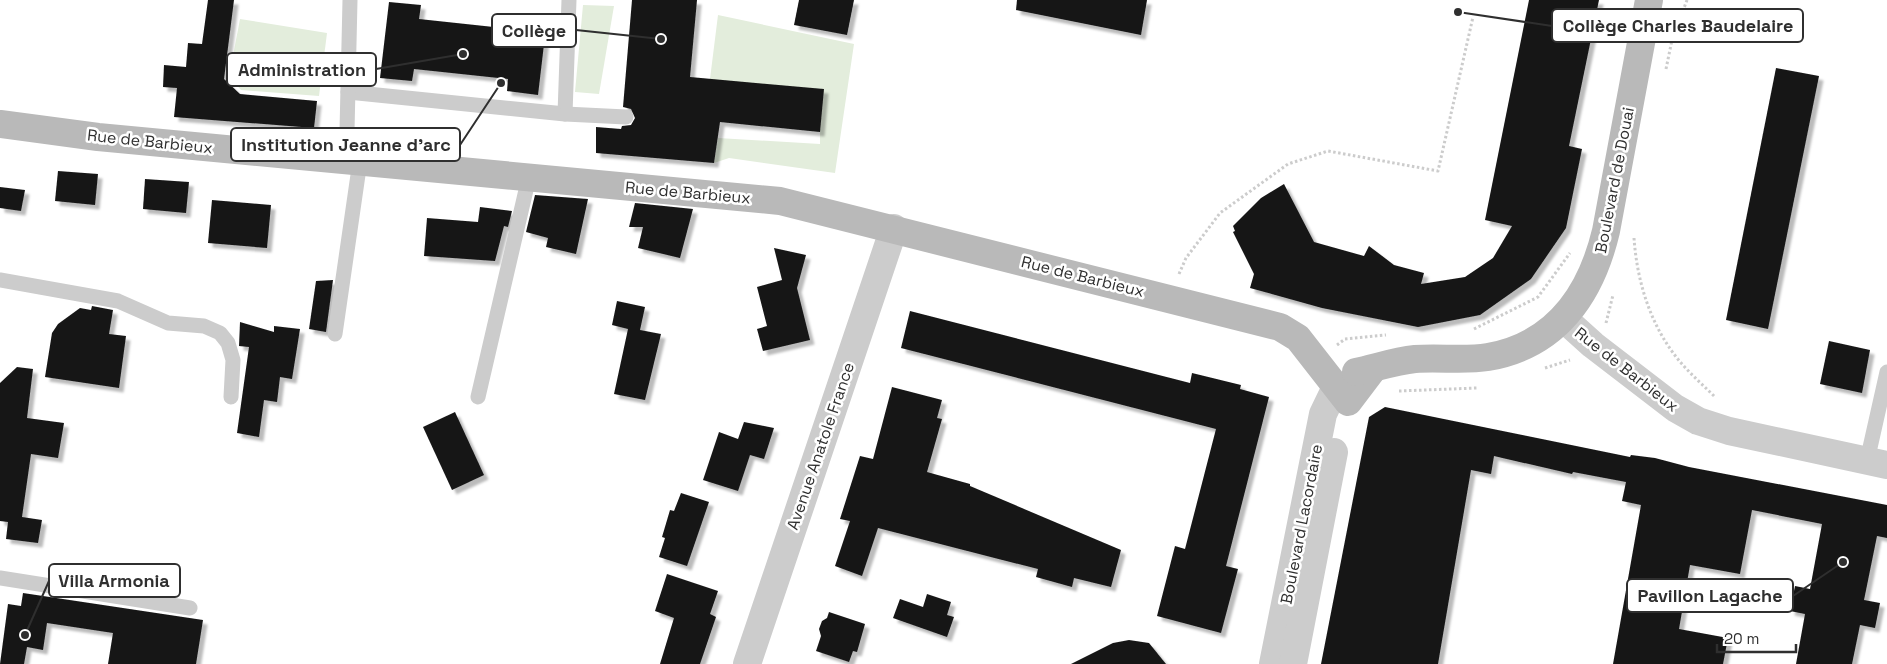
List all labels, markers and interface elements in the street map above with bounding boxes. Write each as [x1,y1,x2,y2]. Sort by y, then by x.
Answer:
callout: Collège Charles Baudelaire [1552,9,1803,42]
callout: Collège [492,14,576,47]
text: Collège Charles Baudelaire [1563,14,1793,37]
text: Collège [502,19,566,42]
callout: Administration [227,53,376,86]
text: Administration [238,58,366,81]
street label: Boulevard de Douai [1590,105,1639,255]
street label: Rue de Barbieux [86,124,214,159]
callout: Institution Jeanne d'arc [231,128,460,161]
text: Institution Jeanne d'arc [241,133,451,156]
street label: Rue de Barbieux [624,177,752,208]
street label: Rue de Barbieux [1019,251,1147,302]
street label: Rue de Barbieux [1571,322,1683,417]
street label: Avenue Anatole France [782,360,859,533]
street label: Boulevard Lacordaire [1276,442,1327,606]
callout: Villa Armonia [49,564,180,597]
text: Villa Armonia [58,569,170,592]
callout: Pavillon Lagache [1627,579,1793,612]
text: Pavillon Lagache [1637,584,1783,607]
scale bar [1717,622,1796,654]
text: 20 m [1724,629,1759,648]

